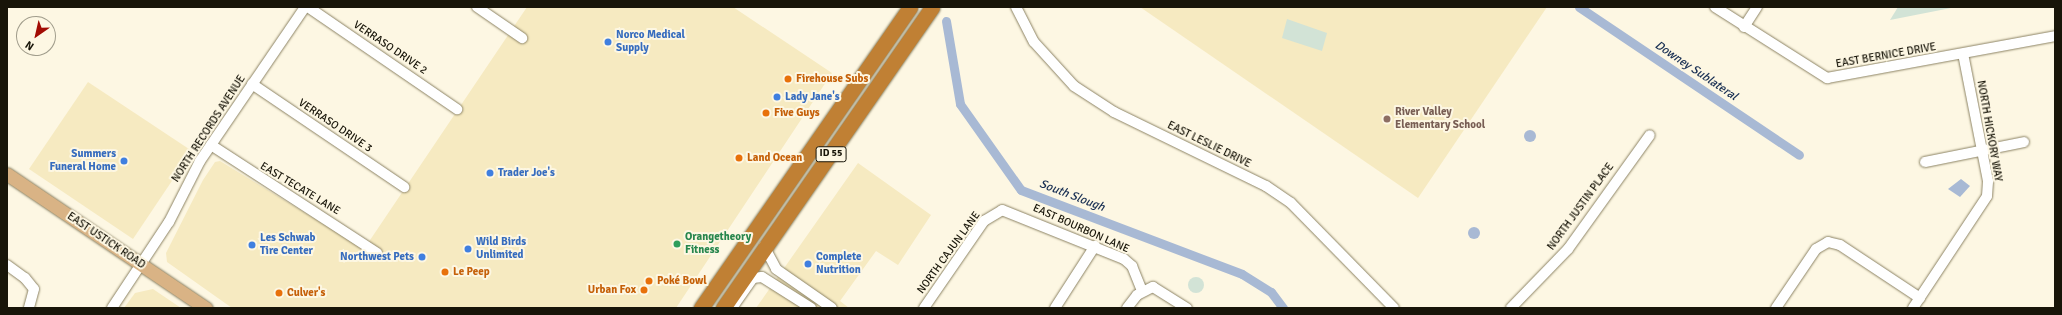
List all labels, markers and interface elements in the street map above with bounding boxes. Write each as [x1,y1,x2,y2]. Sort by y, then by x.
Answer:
north arrow [16,16,56,56]
street label: VERRASO DRIVE 2 [351,18,429,78]
place label: Norco Medical Supply [616,29,685,55]
marker: Norco Medical Supply [603,37,613,47]
text: N [23,38,36,53]
water label: Downey Sublateral [1652,38,1740,104]
street label: EAST BERNICE DRIVE [1835,41,1937,71]
place label: Firehouse Subs [796,72,868,86]
street label: NORTH RECORDS AVENUE [169,73,249,185]
marker: Firehouse Subs [783,74,793,84]
street label: NORTH HICKORY WAY [1974,79,2004,183]
place label: Lady Jane's [785,90,840,104]
marker: Lady Jane's [772,92,782,102]
street label: VERRASO DRIVE 3 [296,96,374,156]
place label: Five Guys [774,106,820,120]
place label: River Valley Elementary School [1395,106,1485,132]
marker: Five Guys [761,108,771,118]
marker: River Valley Elementary School [1382,114,1392,124]
street label: EAST LESLIE DRIVE [1165,119,1253,171]
road number: ID 55 [815,146,847,162]
place label: Summers Funeral Home [50,148,116,174]
place label: Land Ocean [747,151,802,165]
marker: Land Ocean [734,153,744,163]
marker: Summers Funeral Home [119,156,129,166]
street label: EAST TECATE LANE [258,160,342,218]
street label: NORTH JUSTIN PLACE [1545,161,1617,253]
place label: Trader Joe's [498,166,555,180]
marker: Trader Joe's [485,168,495,178]
water label: South Slough [1037,177,1107,215]
street label: EAST BOURBON LANE [1031,202,1131,256]
street label: NORTH CAJUN LANE [915,209,983,297]
street label: EAST USTICK ROAD [64,210,148,272]
place label: Orangetheory Fitness [685,231,751,257]
place label: Les Schwab Tire Center [260,232,315,258]
place label: Wild Birds Unlimited [476,236,526,262]
marker: Orangetheory Fitness [672,239,682,249]
marker: Les Schwab Tire Center [247,240,257,250]
marker: Wild Birds Unlimited [463,244,473,254]
place label: Northwest Pets [340,250,414,264]
place label: Complete Nutrition [816,251,861,277]
marker: Northwest Pets [417,252,427,262]
marker: Complete Nutrition [803,259,813,269]
place label: Le Peep [453,265,490,279]
marker: Le Peep [440,267,450,277]
place label: Poké Bowl [657,274,707,288]
marker: Poké Bowl [644,276,654,286]
place label: Urban Fox [588,283,636,297]
marker: Urban Fox [639,285,649,295]
place label: Culver's [287,286,325,300]
marker: Culver's [274,288,284,298]

